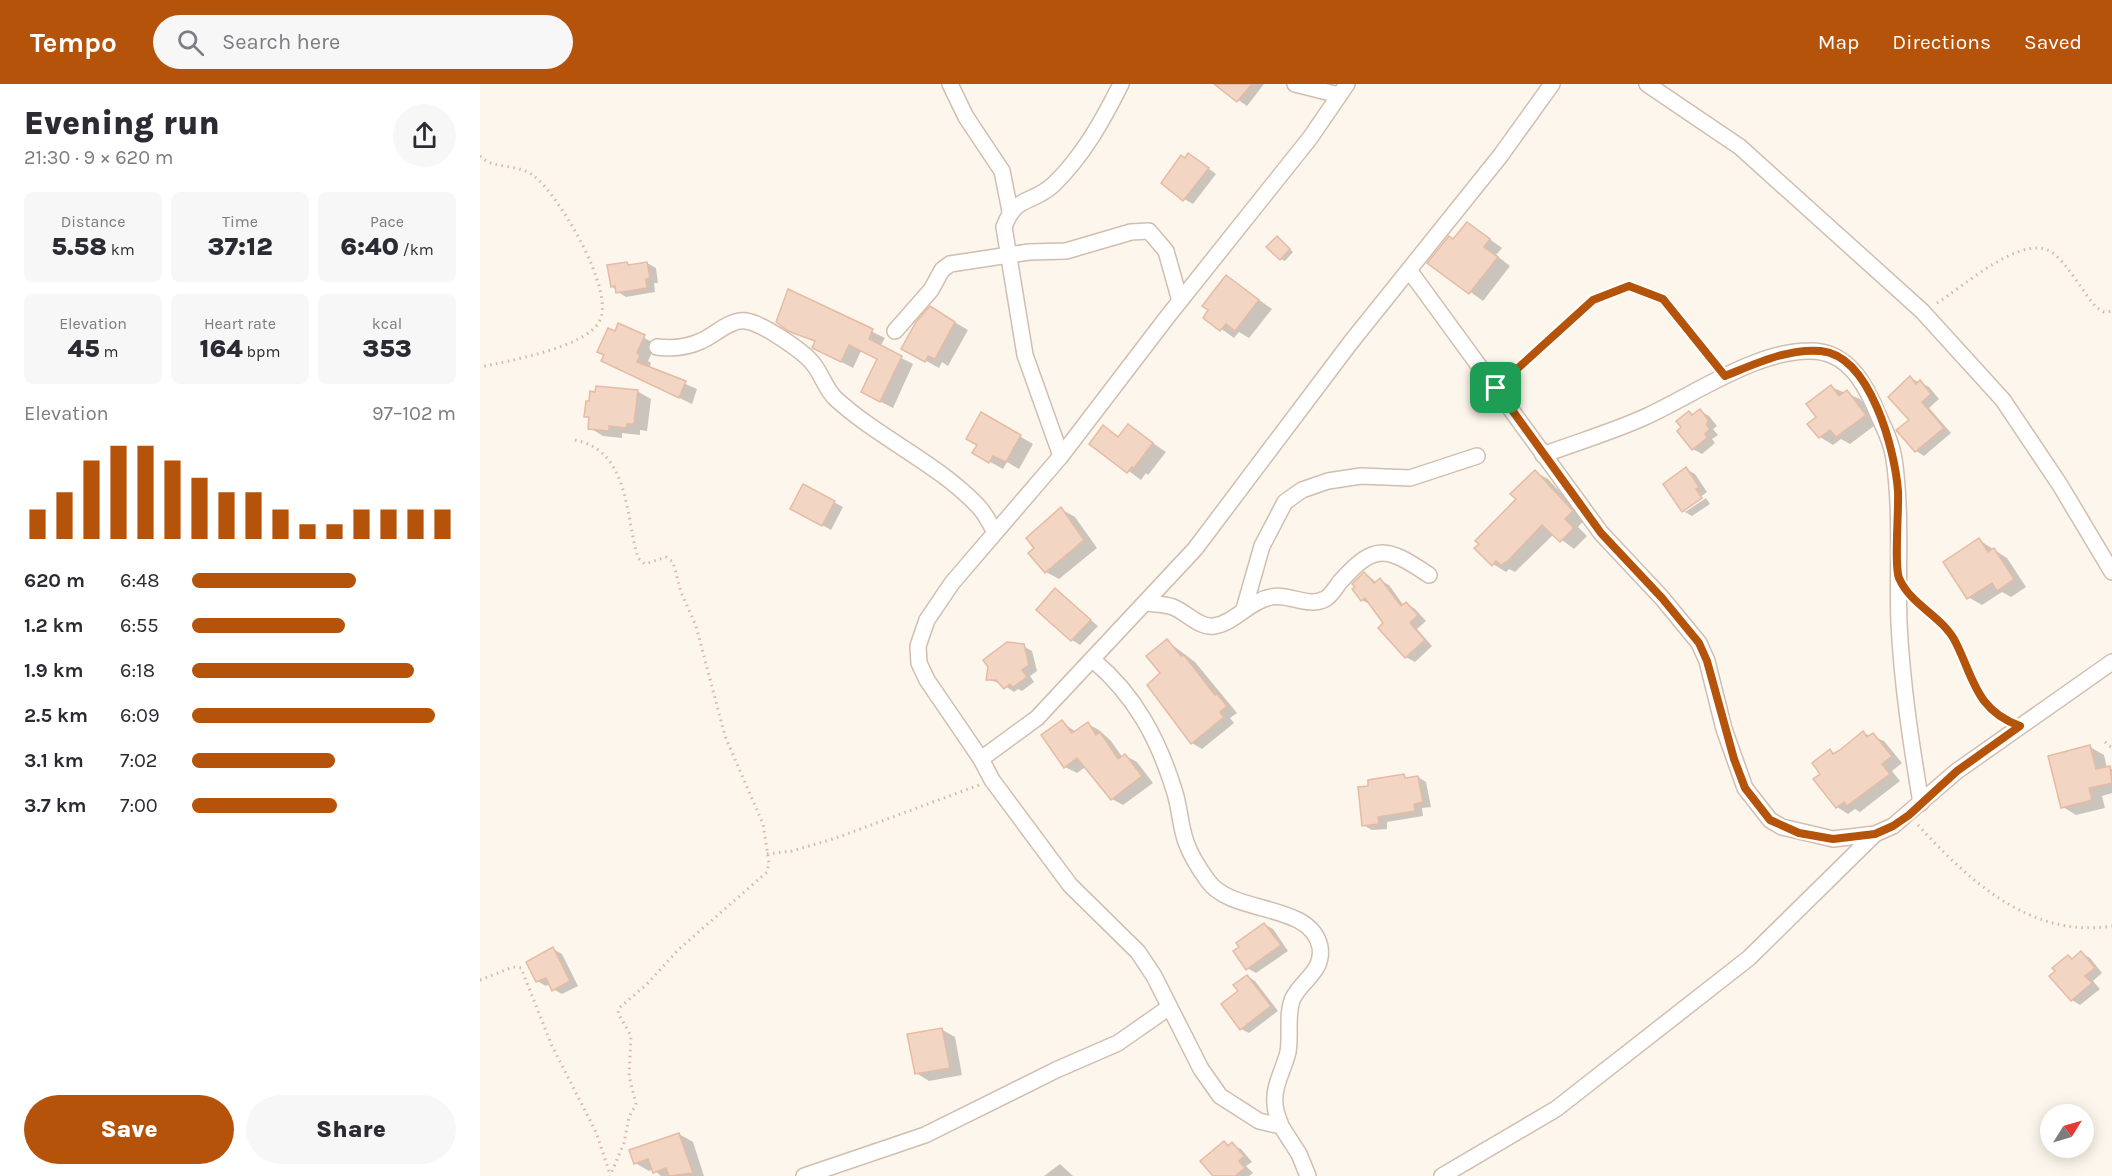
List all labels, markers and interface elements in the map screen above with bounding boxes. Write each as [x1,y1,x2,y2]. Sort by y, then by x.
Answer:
search box [153,15,573,69]
text: Tempo [30,26,117,59]
icon: search [174,26,207,59]
text: Search here [222,29,340,55]
text: Map [1818,30,1859,54]
text: Directions [1892,30,1991,54]
text: Saved [2024,30,2082,54]
text: Evening run [24,104,220,142]
button: share [393,104,456,167]
text: 21:30 · 9 × 620 m [24,146,174,169]
text: Distance [61,212,125,231]
text: Time [222,212,258,231]
text: Pace [370,212,404,231]
text: 5.58 [51,231,107,262]
text: 37:12 [207,231,273,262]
text: 6:40 [340,231,399,262]
text: km [107,240,135,259]
text: /km [399,240,434,259]
text: Elevation [59,314,127,333]
text: Heart rate [204,314,276,333]
text: kcal [372,314,402,333]
text: 45 [68,333,100,364]
text: 164 [200,333,243,364]
text: 353 [362,333,412,364]
text: m [100,342,118,361]
text: bpm [243,342,280,361]
pin [1470,362,1521,413]
icon: arrive [1479,371,1512,404]
text: Elevation [24,402,109,425]
text: 97–102 m [372,402,456,425]
text: 620 m [24,569,85,592]
text: 6:48 [120,569,160,592]
text: 1.2 km [24,614,83,637]
text: 6:55 [120,614,159,637]
text: 1.9 km [24,659,84,682]
text: 6:18 [120,659,155,682]
text: 2.5 km [24,704,88,727]
text: 6:09 [120,704,160,727]
text: 3.1 km [24,749,84,772]
text: 7:02 [120,749,157,772]
text: 3.7 km [24,794,87,817]
text: 7:00 [120,794,158,817]
button: Save [24,1095,234,1164]
button: Share [246,1095,456,1164]
north arrow [2040,1104,2094,1158]
map controls [2040,1104,2094,1158]

